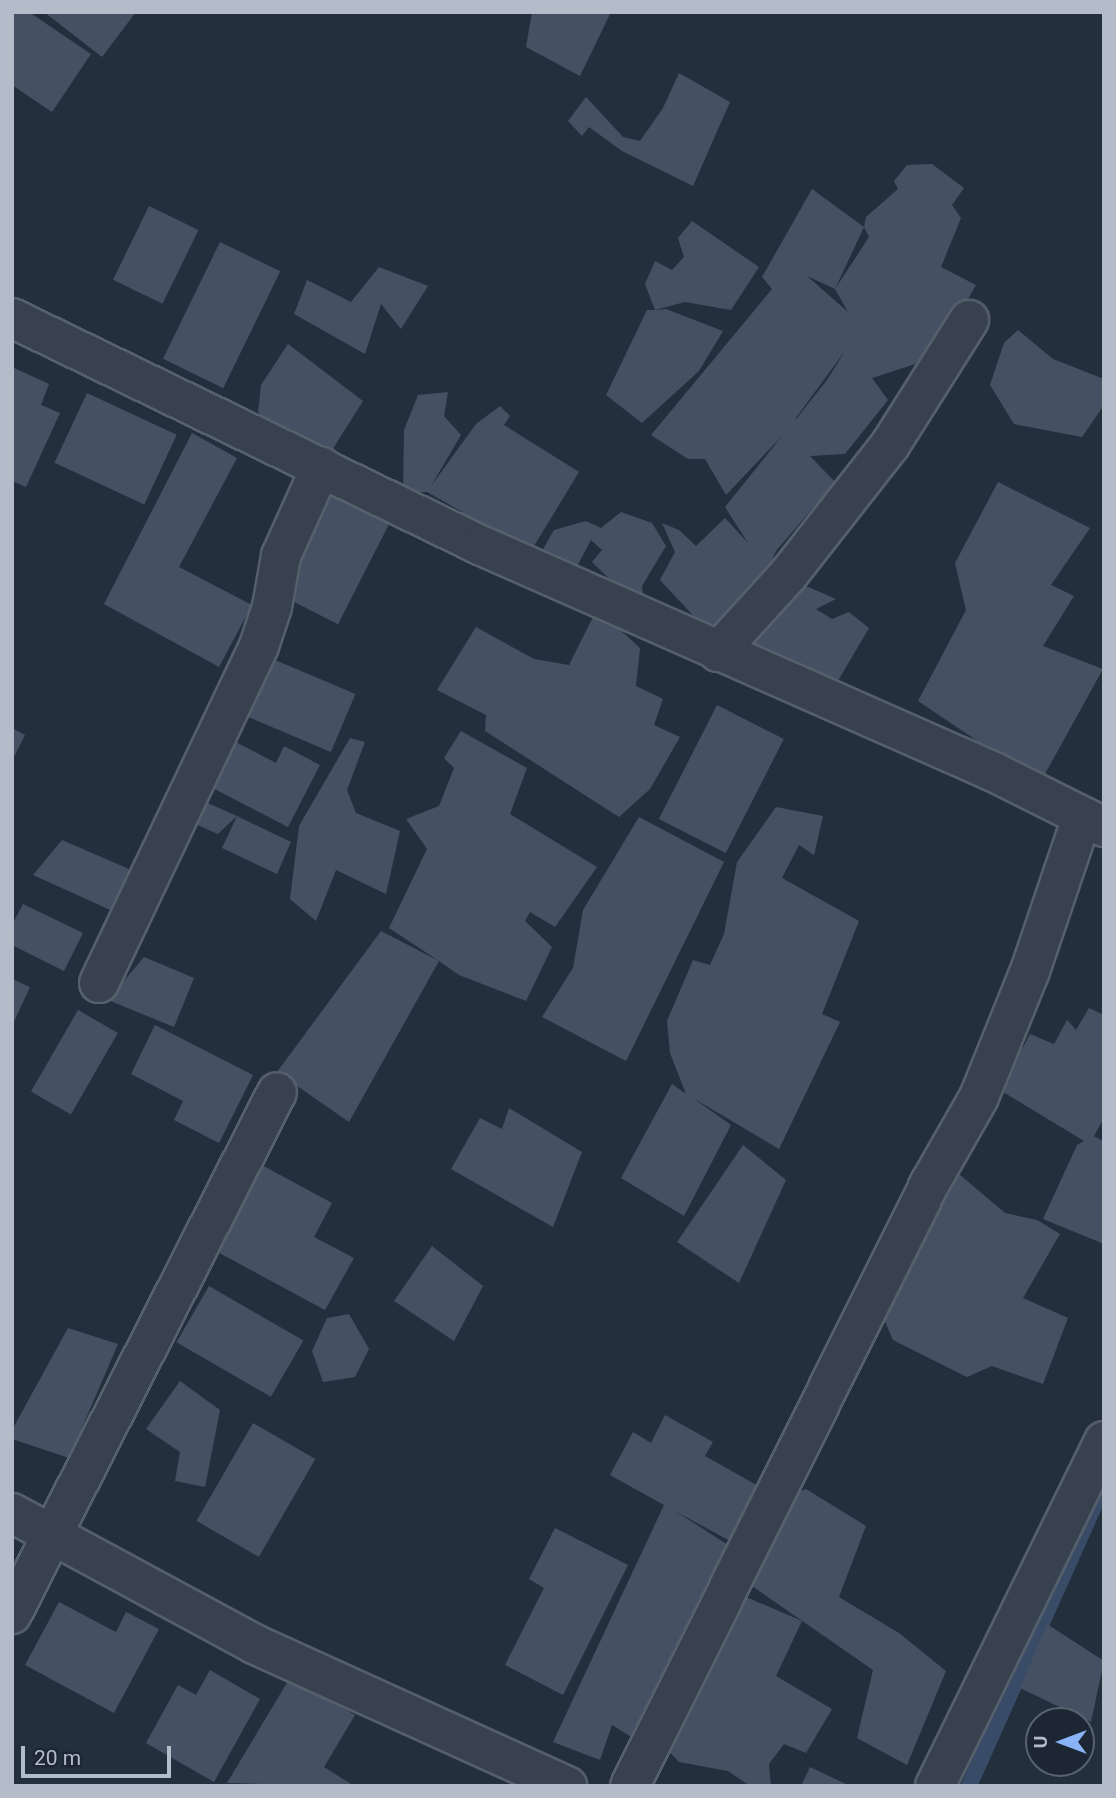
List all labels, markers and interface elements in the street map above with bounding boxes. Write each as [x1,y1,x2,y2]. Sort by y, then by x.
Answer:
north arrow [1025,1707,1095,1777]
scale bar [24,1731,175,1775]
text: U [1029,1736,1052,1748]
text: 20 m [34,1746,81,1770]

